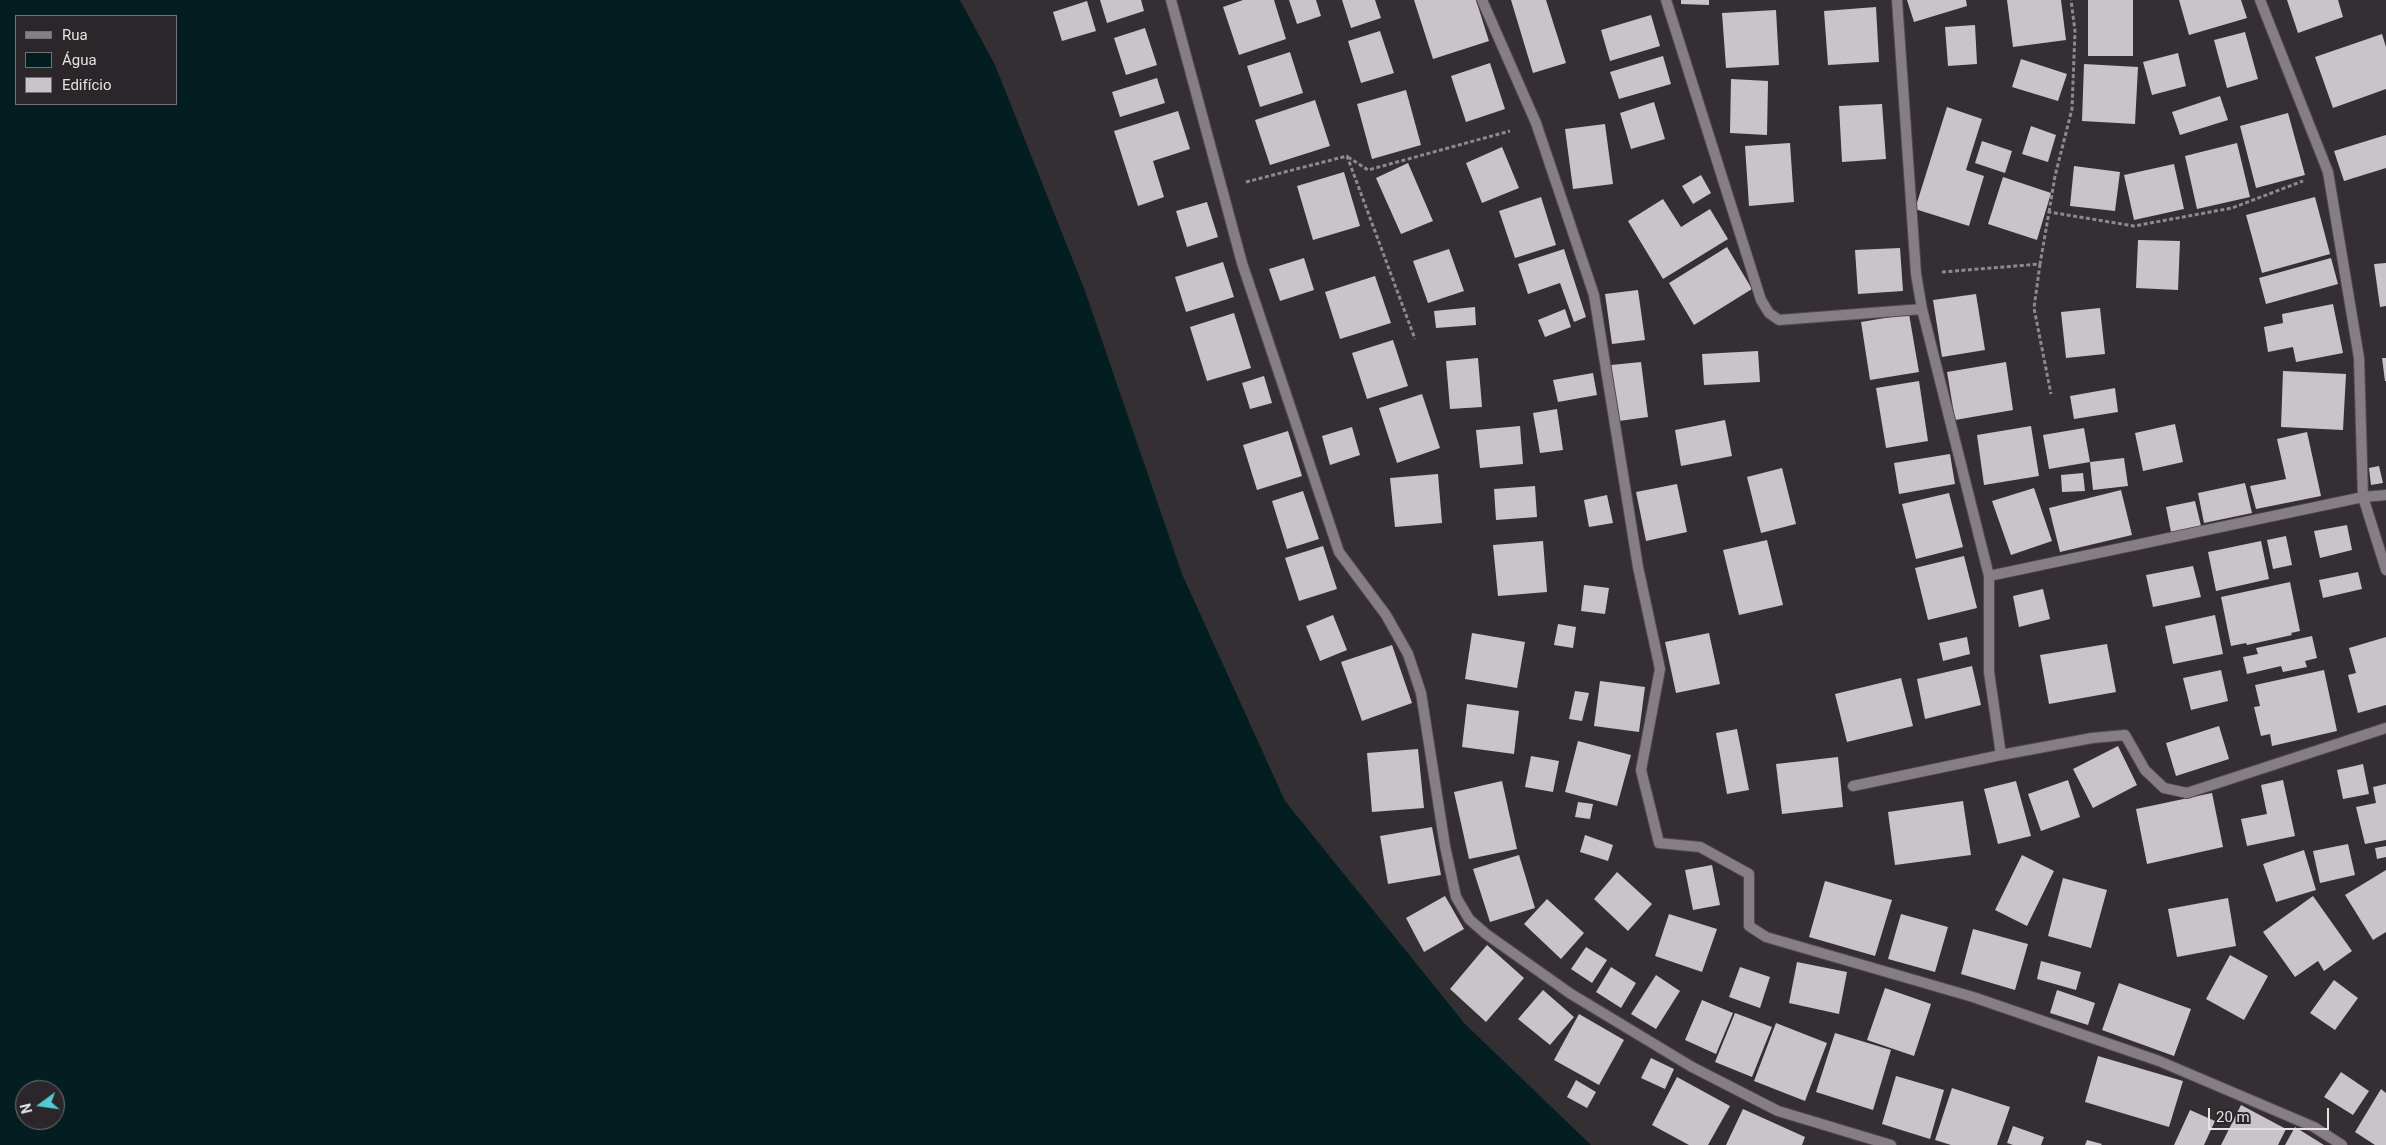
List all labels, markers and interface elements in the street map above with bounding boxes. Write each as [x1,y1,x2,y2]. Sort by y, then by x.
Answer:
legend [15,15,178,105]
text: Rua [62,26,88,44]
text: Água [62,51,97,69]
text: Edifício [62,76,111,94]
north arrow [15,1080,65,1130]
scale bar [2211,1098,2332,1130]
text: N [17,1102,35,1115]
text: 20 m [2216,1108,2250,1126]

